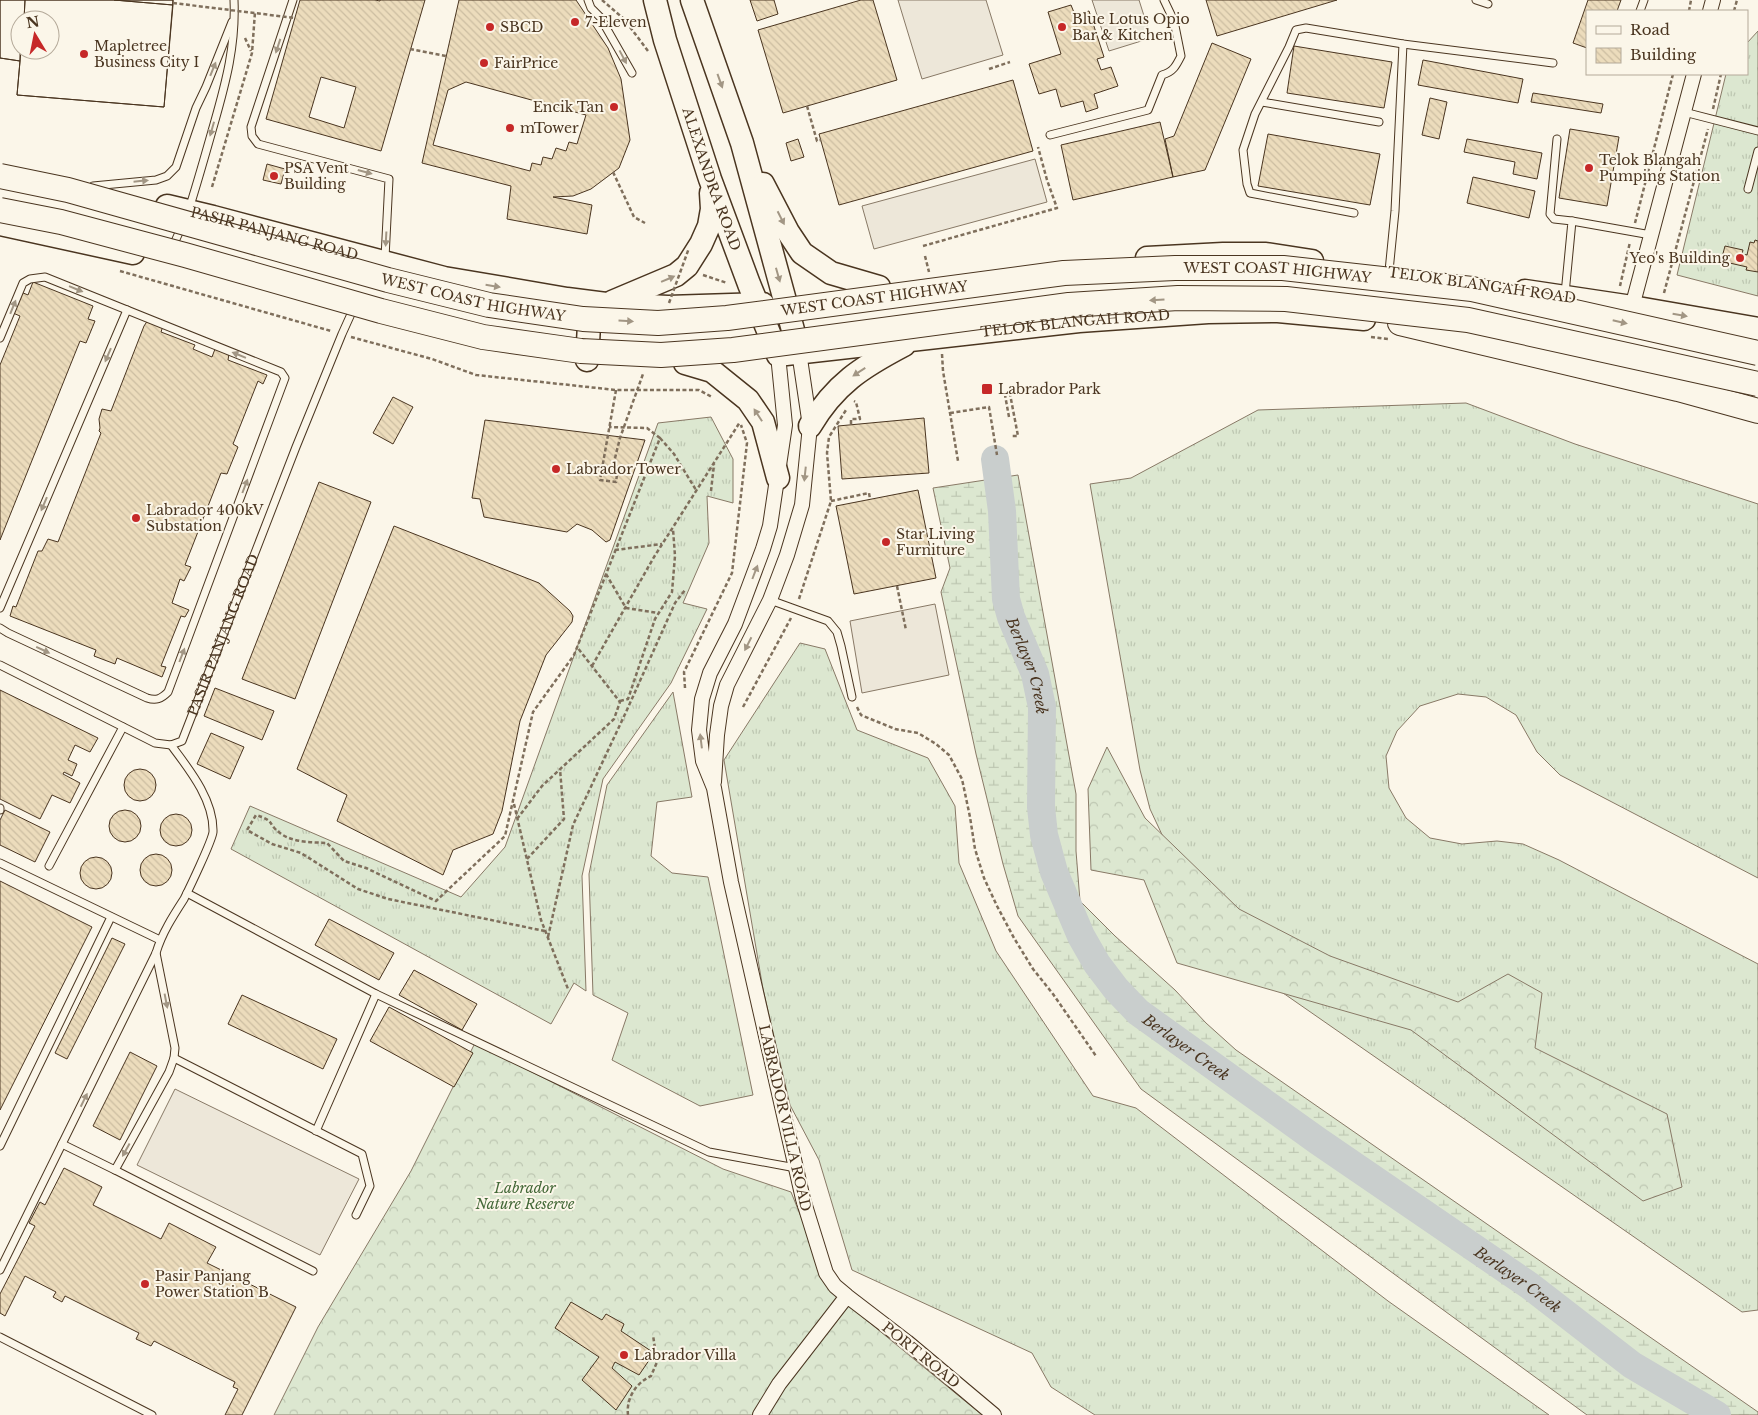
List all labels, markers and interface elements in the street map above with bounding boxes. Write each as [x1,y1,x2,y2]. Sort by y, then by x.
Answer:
north arrow [10,10,60,60]
place label: Blue Lotus Opio Bar & Kitchen [1072,10,1190,44]
legend [1586,10,1748,75]
text: N [25,12,41,32]
place label: 7-Eleven [585,13,647,31]
marker: 7-Eleven [569,16,581,28]
place label: SBCD [500,18,543,36]
text: Road [1630,20,1670,39]
marker: SBCD [484,21,496,33]
marker: Blue Lotus Opio Bar & Kitchen [1056,21,1068,33]
place label: Mapletree Business City I [94,37,199,71]
one-way arrow [274,39,281,54]
text: Building [1630,45,1697,64]
marker: Mapletree Business City I [78,48,90,60]
one-way arrow [619,50,627,65]
place label: FairPrice [494,54,558,72]
marker: FairPrice [478,57,490,69]
one-way arrow [210,62,218,76]
one-way arrow [716,74,724,89]
place label: Encik Tan [533,98,604,116]
marker: Encik Tan [608,101,620,113]
street label: ALEXANDRA ROAD [678,104,745,253]
place label: mTower [520,119,579,137]
one-way arrow [208,122,216,137]
marker: mTower [504,122,516,134]
place label: Telok Blangah Pumping Station [1599,151,1720,185]
place label: PSA Vent Building [284,159,350,193]
marker: Telok Blangah Pumping Station [1583,162,1595,174]
one-way arrow [358,169,373,177]
marker: PSA Vent Building [268,170,280,182]
one-way arrow [134,177,150,185]
street label: PASIR PANJANG ROAD [189,203,360,264]
one-way arrow [777,211,785,225]
one-way arrow [381,231,389,247]
place label: Yeo's Building [1628,249,1731,267]
marker: Yeo's Building [1734,252,1746,264]
street label: WEST COAST HIGHWAY [1182,258,1373,287]
street label: TELOK BLANGAH ROAD [1387,263,1577,307]
one-way arrow [775,267,783,282]
street label: WEST COAST HIGHWAY [378,269,568,325]
one-way arrow [661,274,675,282]
street label: WEST COAST HIGHWAY [779,277,970,320]
one-way arrow [485,283,501,291]
one-way arrow [69,286,83,294]
one-way arrow [1149,296,1165,304]
one-way arrow [9,299,17,314]
street label: TELOK BLANGAH ROAD [980,306,1171,341]
one-way arrow [1672,311,1688,319]
one-way arrow [618,318,634,326]
one-way arrow [1613,318,1628,326]
one-way arrow [104,348,112,363]
one-way arrow [231,351,246,359]
one-way arrow [852,367,866,376]
place label: Labrador Park [998,380,1101,398]
marker: Labrador Park [980,382,994,396]
one-way arrow [753,409,763,422]
place label: Labrador Tower [566,460,681,478]
marker: Labrador Tower [550,463,562,475]
one-way arrow [801,466,809,482]
one-way arrow [241,478,249,493]
one-way arrow [40,497,48,511]
place label: Labrador 400kV Substation [146,501,264,535]
marker: Labrador 400kV Substation [130,512,142,524]
place label: Star Living Furniture [896,525,975,559]
marker: Star Living Furniture [880,536,892,548]
street label: PASIR PANJANG ROAD [183,551,263,719]
one-way arrow [751,564,759,579]
water label: Berlayer Creek [1002,613,1052,714]
one-way arrow [744,636,752,651]
one-way arrow [36,646,50,654]
one-way arrow [179,647,186,662]
one-way arrow [697,733,705,749]
one-way arrow [162,993,170,1009]
water label: Berlayer Creek [1139,1009,1234,1084]
street label: LABRADOR VILLA ROAD [755,1023,815,1213]
one-way arrow [80,1093,88,1107]
one-way arrow [122,1143,130,1157]
park label: Labrador Nature Reserve [475,1179,575,1213]
water label: Berlayer Creek [1471,1241,1565,1316]
place label: Pasir Panjang Power Station B [155,1267,269,1301]
marker: Pasir Panjang Power Station B [139,1278,151,1290]
street label: PORT ROAD [878,1318,964,1392]
place label: Labrador Villa [634,1346,737,1364]
marker: Labrador Villa [618,1349,630,1361]

